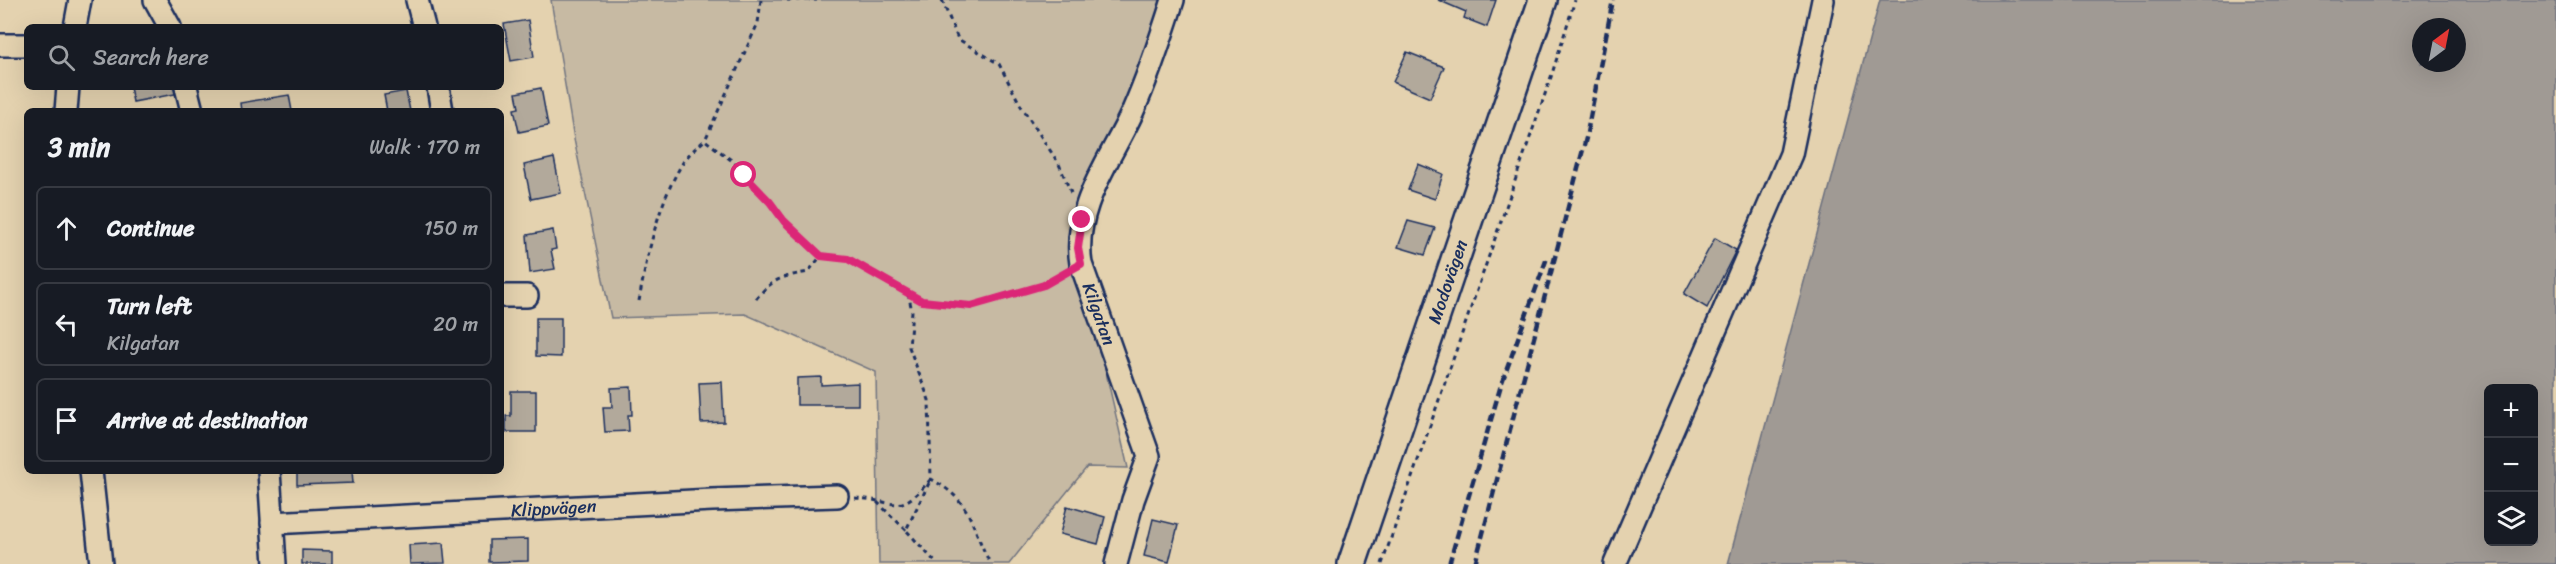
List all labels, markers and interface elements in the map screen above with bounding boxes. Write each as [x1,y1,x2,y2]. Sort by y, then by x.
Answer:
north arrow [2412,18,2466,72]
search box [24,24,504,90]
text: Search here [93,38,209,77]
icon: search [45,41,78,74]
text: 3 min [48,124,110,170]
text: Walk · 170 m [369,130,480,165]
route start [730,161,756,187]
route end [1068,206,1094,232]
text: Continue [107,209,195,248]
text: 150 m [424,211,478,246]
icon: ahead [50,212,83,245]
street label: Modovägen [1418,235,1477,328]
street label: Kilgatan [1073,278,1125,350]
text: Turn left [107,287,192,326]
text: 20 m [433,307,478,342]
icon: left [50,308,83,341]
text: Kilgatan [107,326,179,361]
map controls [2484,384,2538,546]
button: + [2484,384,2538,438]
text: Arrive at destination [107,401,308,440]
icon: arrive [50,404,83,437]
button: − [2484,438,2538,492]
street label: Klippvägen [510,490,597,526]
button: layers [2484,492,2538,546]

